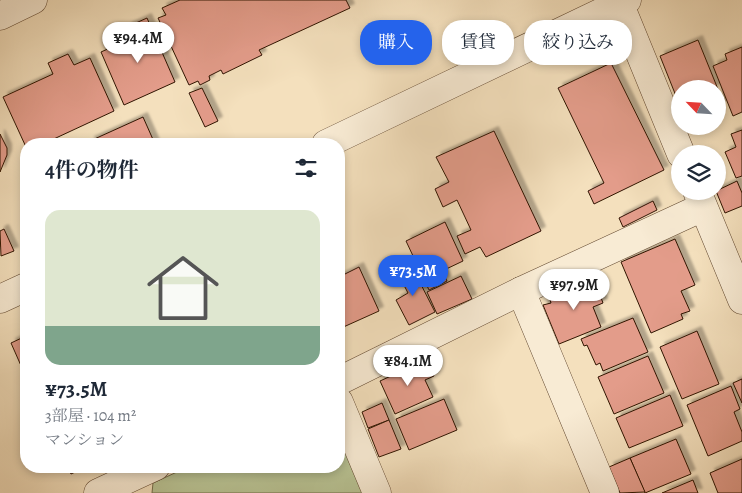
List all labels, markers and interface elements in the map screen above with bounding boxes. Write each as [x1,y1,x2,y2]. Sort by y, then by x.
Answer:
chip: 購入 [360,20,432,65]
chip: 賃貸 [442,20,514,65]
chip: 絞り込み [524,20,632,65]
pin: ¥94.4M [97,22,179,64]
text: ¥94.4M [113,27,163,49]
north arrow [671,80,726,135]
map controls [671,80,726,200]
button: layers [671,145,726,200]
icon: filters [292,154,320,182]
text: 4件の物件 [45,156,139,184]
icon: home [138,243,228,333]
pin: ¥73.5M [372,254,454,297]
text: ¥73.5M [389,260,437,282]
pin: ¥97.9M [533,268,615,311]
text: ¥97.9M [550,274,598,296]
pin: ¥84.1M [367,344,449,387]
text: ¥84.1M [384,350,432,372]
text: ¥73.5M [45,375,107,403]
text: 3部屋 · 104 m² [45,405,136,427]
text: マンション [45,429,124,451]

